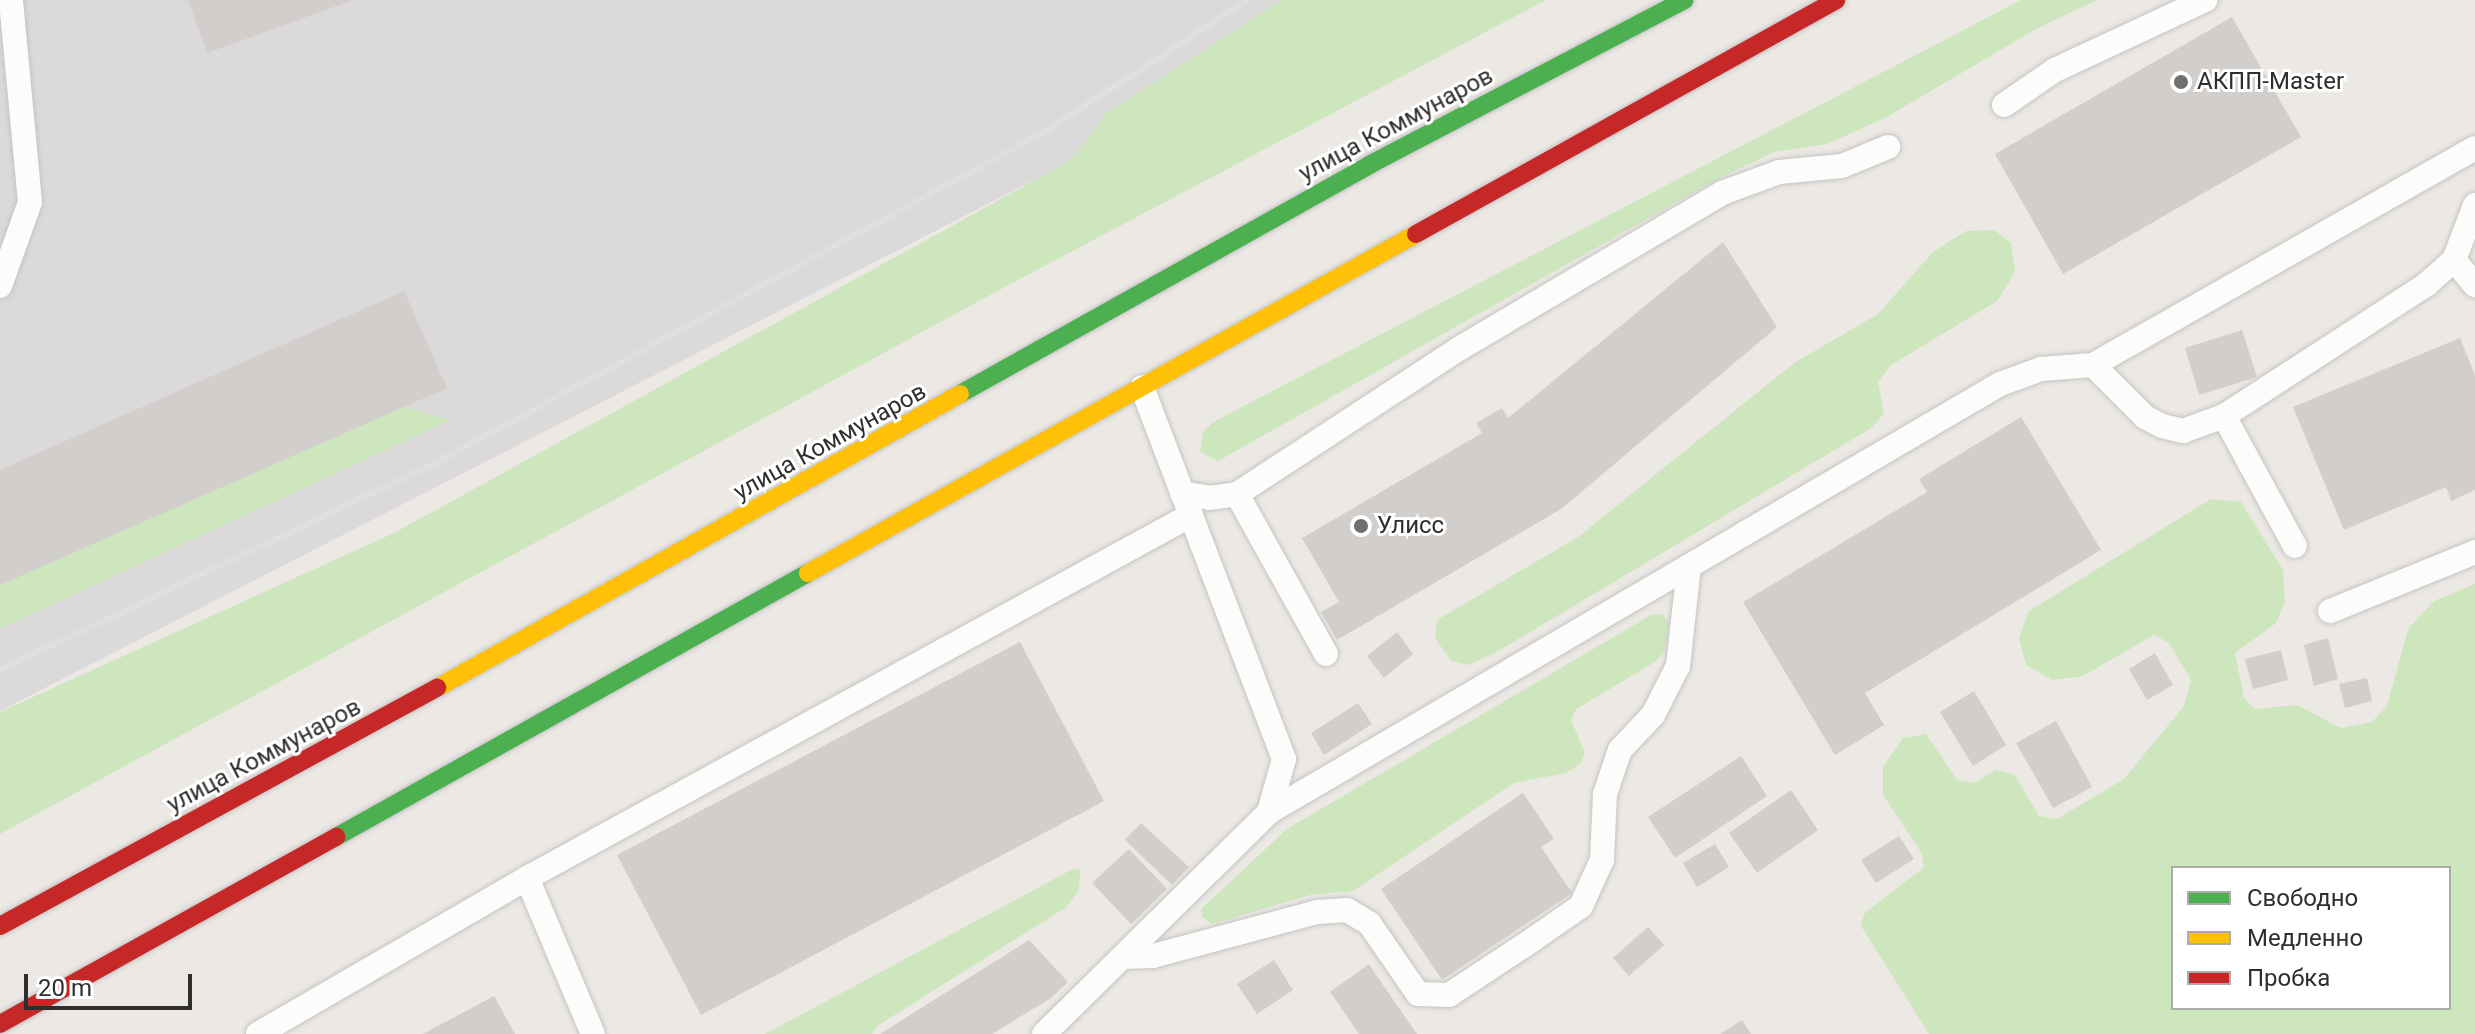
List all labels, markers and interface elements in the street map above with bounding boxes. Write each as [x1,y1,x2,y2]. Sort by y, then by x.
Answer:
street label: улица Коммунаров [1294,62,1498,188]
place label: АКПП-Master [2197,68,2344,96]
marker: АКПП-Master [2172,73,2190,91]
street label: улица Коммунаров [729,377,931,507]
place label: Улисс [1377,512,1444,540]
marker: Улисс [1352,517,1370,535]
street label: улица Коммунаров [162,693,366,819]
legend [2171,866,2451,1010]
text: Свободно [2247,884,2358,912]
text: Медленно [2247,924,2363,952]
scale bar [28,958,196,1008]
text: Пробка [2247,964,2330,992]
text: 20 m [38,974,92,1002]

